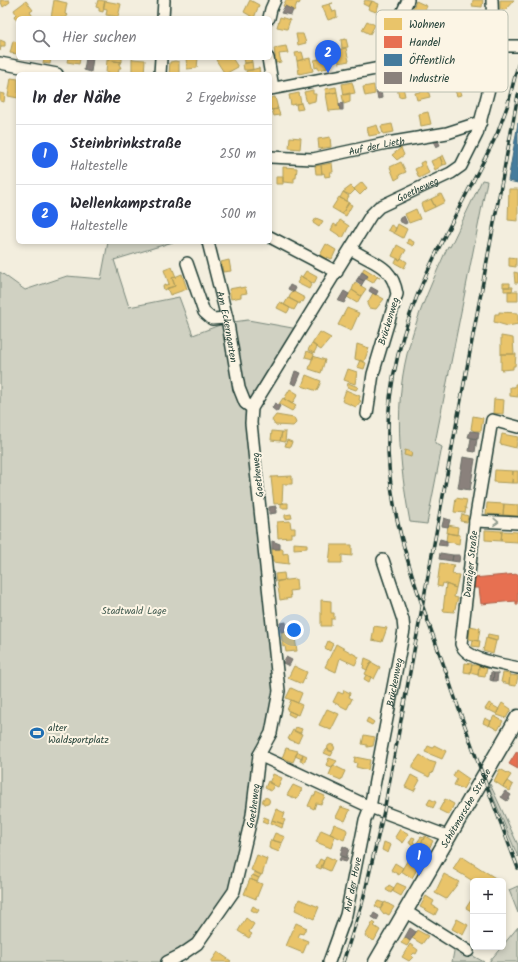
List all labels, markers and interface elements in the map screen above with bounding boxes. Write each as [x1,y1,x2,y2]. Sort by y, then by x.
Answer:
legend [376,10,508,92]
search box [16,16,272,60]
text: Wohnen [409,16,445,34]
text: Hier suchen [62,26,136,50]
icon: search [30,27,52,49]
text: Handel [409,34,441,52]
pin: 2 [315,40,341,73]
text: Öffentlich [409,52,455,70]
text: Industrie [409,70,449,88]
text: In der Nähe [32,85,121,112]
text: 2 Ergebnisse [186,88,256,109]
text: Steinbrinkstraße [70,132,181,156]
street label: Auf der Lieth [347,133,406,160]
text: 1 [43,144,47,165]
text: 250 m [219,144,256,165]
text: Haltestelle [70,156,128,177]
street label: Goetheweg [394,173,442,207]
text: Wellenkampstraße [70,192,191,216]
text: 2 [41,204,49,225]
text: 500 m [220,204,256,225]
text: Haltestelle [70,216,128,237]
street label: Am Eckerngarten [212,289,242,364]
street label: Brückenweg [374,295,404,347]
street label: Goetheweg [248,452,268,498]
one-way arrow [493,518,499,527]
street label: Danziger Straße [460,529,483,598]
park label: Stadtwald Lage [102,603,167,619]
your location [284,620,304,640]
street label: Brückenweg [382,656,408,708]
place label: alter Waldsportplatz [48,720,109,748]
sports icon: alter Waldsportplatz [29,725,45,741]
street label: Schötmarsche Straße [437,765,496,851]
street label: Goetheweg [242,783,265,830]
pin: 1 [406,843,432,876]
street label: Auf der Hove [340,856,366,914]
map controls [470,878,506,950]
button: + [470,878,506,914]
button: − [470,914,506,950]

